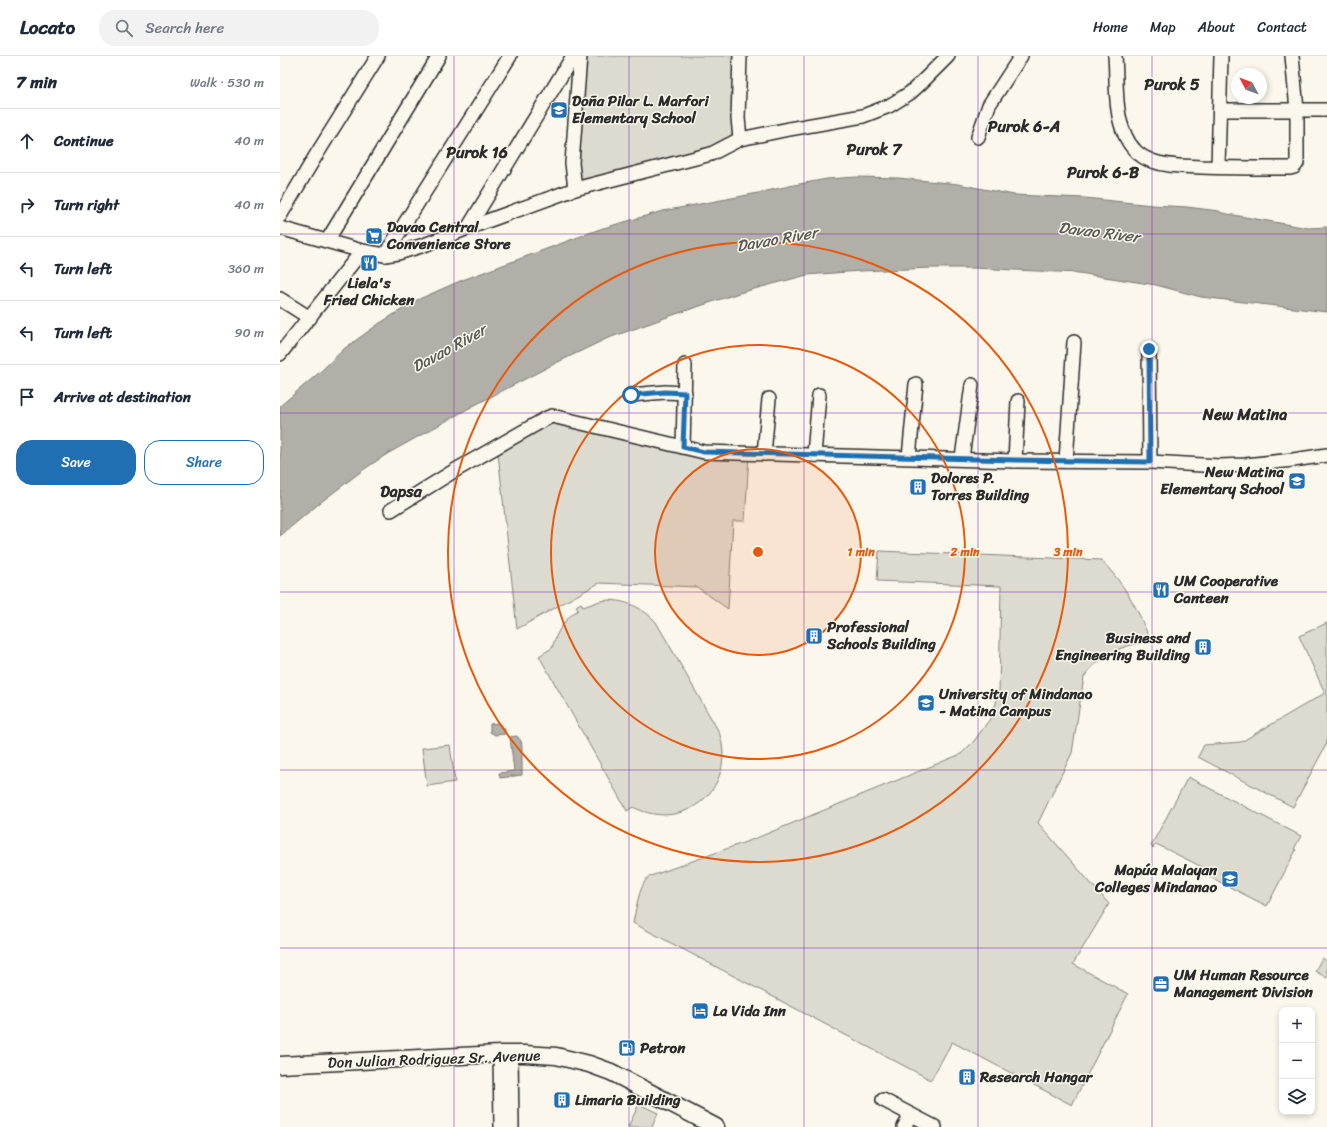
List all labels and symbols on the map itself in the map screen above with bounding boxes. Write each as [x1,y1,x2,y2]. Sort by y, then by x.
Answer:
north arrow [1231,68,1267,104]
district label: Purok 5 [1144,70,1200,99]
place label: Doña Pilar L. Marfori Elementary School [572,88,709,131]
school or university icon: Doña Pilar L. Marfori Elementary School [549,100,569,120]
district label: Purok 6-A [988,112,1060,141]
district label: Purok 7 [847,135,903,164]
district label: Purok 16 [446,138,508,167]
district label: Purok 6-B [1067,158,1140,187]
water label: Davao River [1057,213,1144,252]
place label: Davao Central Convenience Store [386,214,511,257]
water label: Davao River [734,217,822,260]
supermarket icon: Davao Central Convenience Store [364,226,384,246]
restaurant icon: Liela's Fried Chicken [359,253,379,273]
place label: Liela's Fried Chicken [323,270,415,313]
water label: Davao River [406,314,494,380]
route end [1140,340,1158,358]
route start [622,386,640,404]
district label: New Matina [1202,400,1287,429]
place label: New Matina Elementary School [1160,459,1285,502]
place label: Dolores P. Torres Building [931,465,1030,508]
school or university icon: New Matina Elementary School [1287,471,1307,491]
district label: Dapsa [380,477,423,506]
building icon: Dolores P. Torres Building [908,477,928,497]
text: 1 min [847,541,875,563]
text: 2 min [949,541,980,563]
text: 3 min [1053,541,1083,563]
centre of rings [751,545,765,559]
place label: UM Cooperative Canteen [1173,568,1279,611]
restaurant icon: UM Cooperative Canteen [1151,580,1171,600]
place label: Professional Schools Building [826,614,936,657]
place label: Business and Engineering Building [1055,625,1192,668]
building icon: Professional Schools Building [804,626,824,646]
building icon: Business and Engineering Building [1193,637,1213,657]
place label: University of Mindanao - Matina Campus [939,681,1093,724]
school or university icon: University of Mindanao - Matina Campus [916,693,936,713]
place label: Mapúa Malayan Colleges Mindanao [1094,857,1218,900]
school or university icon: Mapúa Malayan Colleges Mindanao [1220,869,1240,889]
place label: UM Human Resource Management Division [1173,962,1314,1005]
office icon: UM Human Resource Management Division [1151,974,1171,994]
place label: La Vida Inn [713,998,787,1024]
hotel icon: La Vida Inn [690,1001,710,1021]
place label: Petron [640,1035,686,1061]
fuel station icon: Petron [617,1038,637,1058]
street label: Don Julian Rodriguez Sr. Avenue [327,1042,541,1076]
place label: Research Hangar [979,1064,1094,1090]
building icon: Research Hangar [957,1067,977,1087]
place label: Limaria Building [575,1087,681,1113]
building icon: Limaria Building [552,1090,572,1110]

